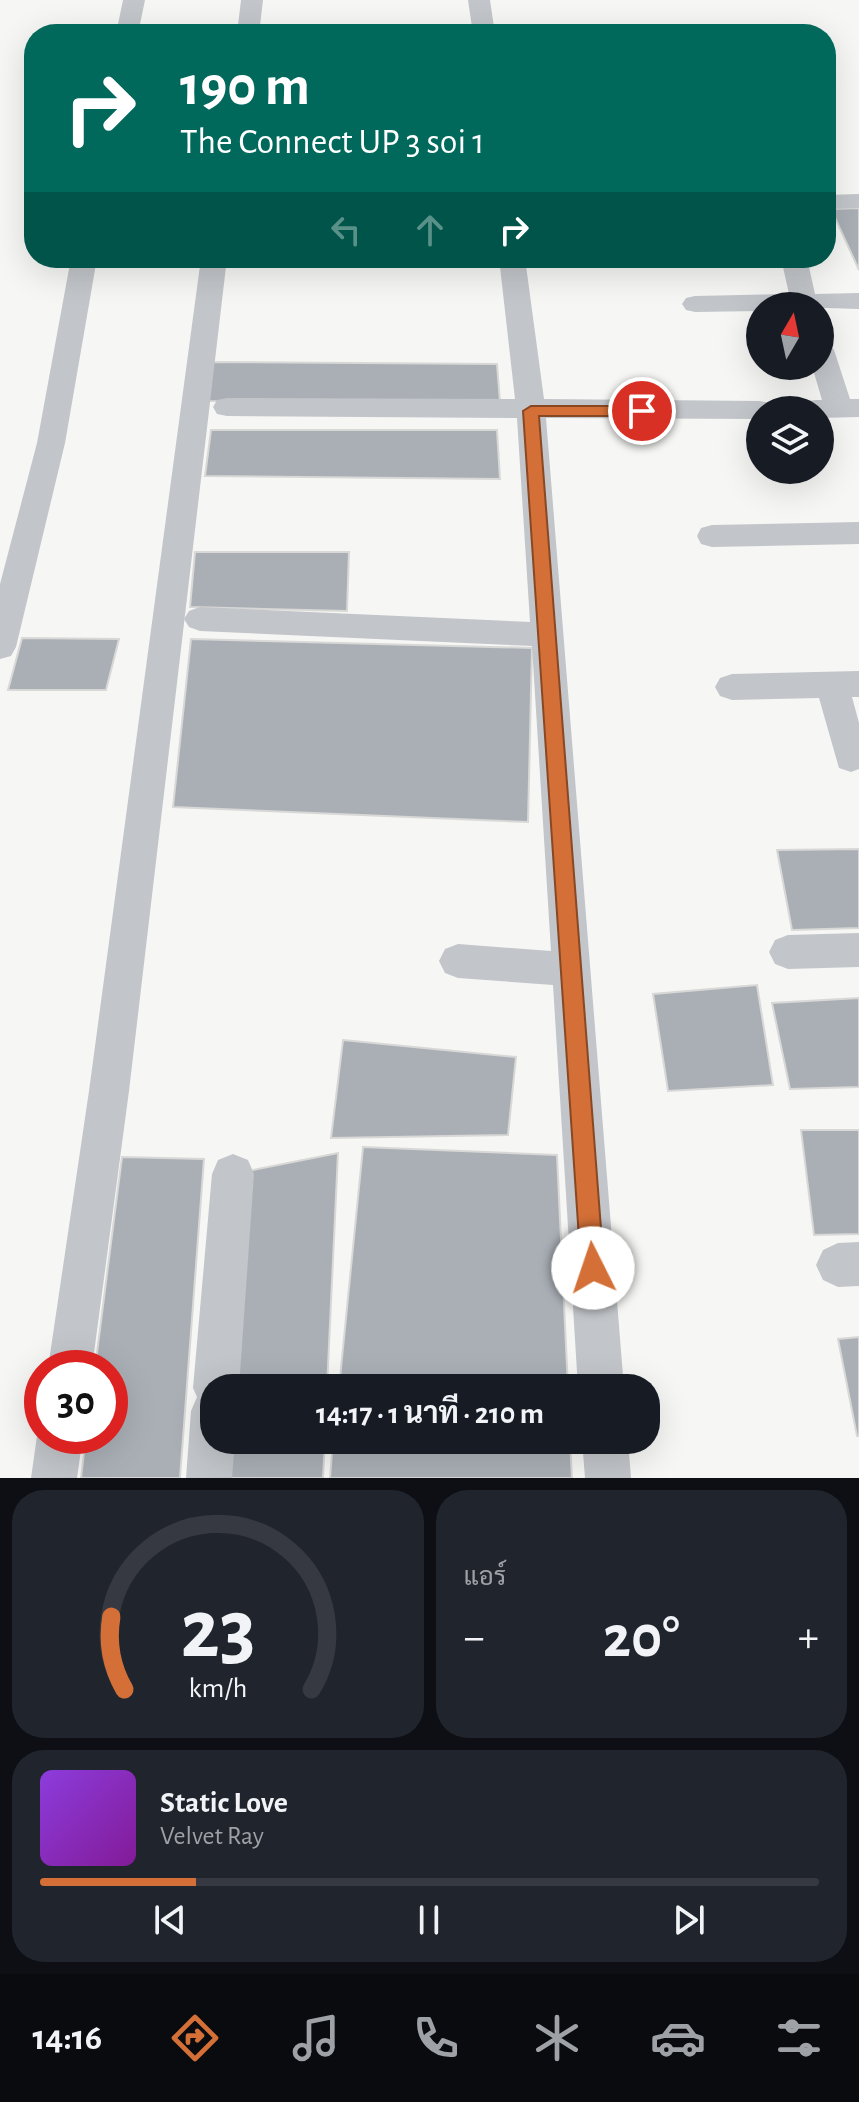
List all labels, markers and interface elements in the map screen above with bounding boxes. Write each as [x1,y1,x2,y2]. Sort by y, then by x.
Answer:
icon: right [48,56,152,160]
text: 190 m [180,59,310,115]
text: The Connect UP 3 soi 1 [180,124,485,160]
icon: left [324,208,368,252]
icon: ahead [408,208,452,252]
icon: right [492,208,536,252]
north arrow [746,292,834,380]
map controls [746,292,834,484]
pin [608,377,676,445]
icon: arrive [620,389,664,433]
button: layers [746,396,834,484]
position arrow [551,1226,635,1310]
speed limit sign: 30 [24,1350,128,1454]
text: 14:17 · 1 นาที · 210 m [316,1399,544,1429]
text: แอร์ [464,1564,506,1590]
text: 23 [180,1589,255,1673]
text: 20° [603,1608,680,1668]
text: − [464,1616,485,1660]
text: + [798,1616,819,1660]
text: km/h [188,1674,247,1703]
text: Static Love [160,1788,288,1818]
text: Velvet Ray [160,1823,264,1849]
icon: previous [148,1898,192,1942]
icon: pause [407,1898,451,1942]
icon: next [667,1898,711,1942]
icon: directions [167,2010,223,2066]
icon: music [288,2010,344,2066]
icon: phone [408,2010,464,2066]
icon: climate [529,2010,585,2066]
icon: car [650,2010,706,2066]
icon: filters [771,2010,827,2066]
text: 14:16 [32,2020,102,2056]

